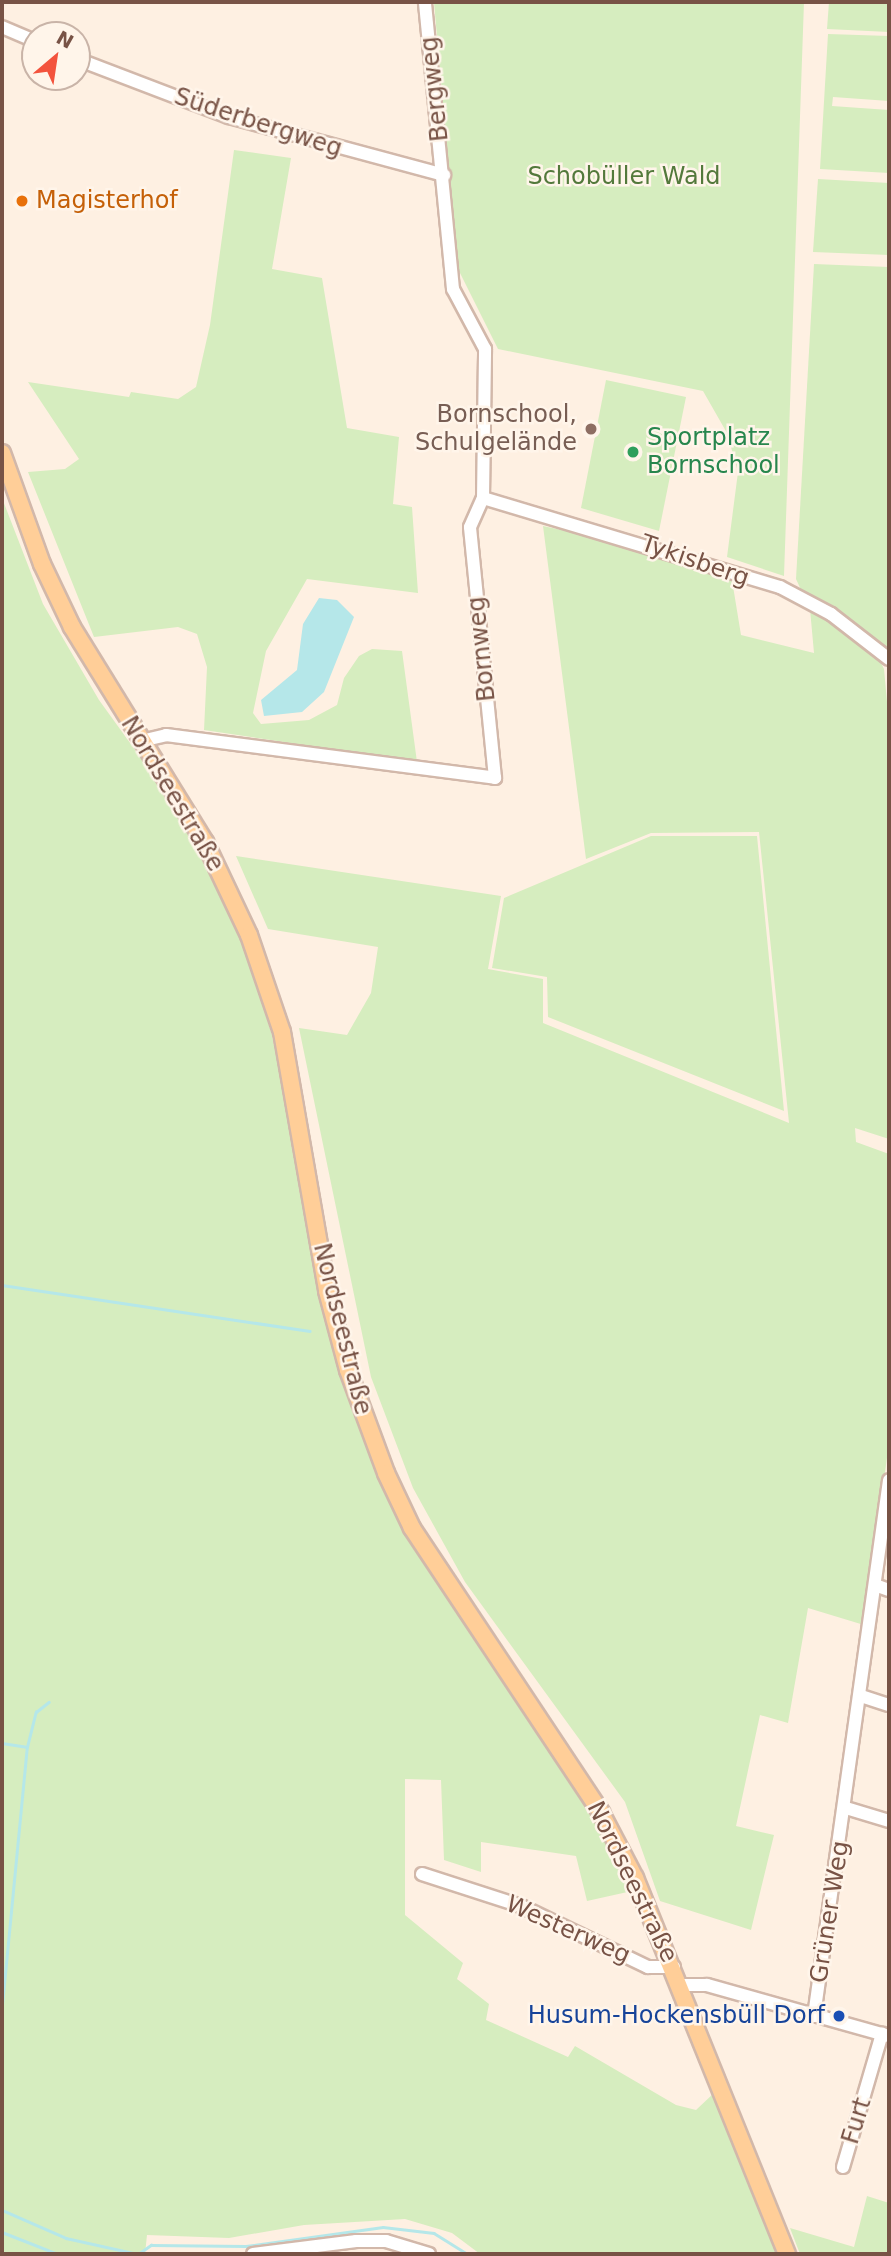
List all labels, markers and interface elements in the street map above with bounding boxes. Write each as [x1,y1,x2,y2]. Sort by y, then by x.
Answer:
north arrow [21,21,91,91]
text: N [53,26,78,53]
street label: Bergweg [415,35,455,143]
street label: Süderbergweg [171,82,345,164]
park label: Schobüller Wald [527,163,721,191]
place label: Magisterhof [36,187,178,215]
marker: Magisterhof [14,193,30,209]
place label: Bornschool, Schulgelände [415,401,577,457]
marker: Bornschool, Schulgelände [583,421,599,437]
place label: Sportplatz Bornschool [647,424,780,480]
marker: Sportplatz Bornschool [625,444,641,460]
street label: Tykisberg [637,529,753,593]
street label: Bornweg [462,595,502,703]
street label: Nordseestraße [114,711,230,877]
street label: Nordseestraße [307,1240,377,1418]
street label: Nordseestraße [581,1797,683,1967]
street label: Grüner Weg [805,1839,855,1985]
street label: Westerweg [501,1890,635,1970]
place label: Husum-Hockensbüll Dorf [528,2002,825,2030]
marker: Husum-Hockensbüll Dorf [831,2008,847,2024]
street label: Furt [836,2094,878,2148]

